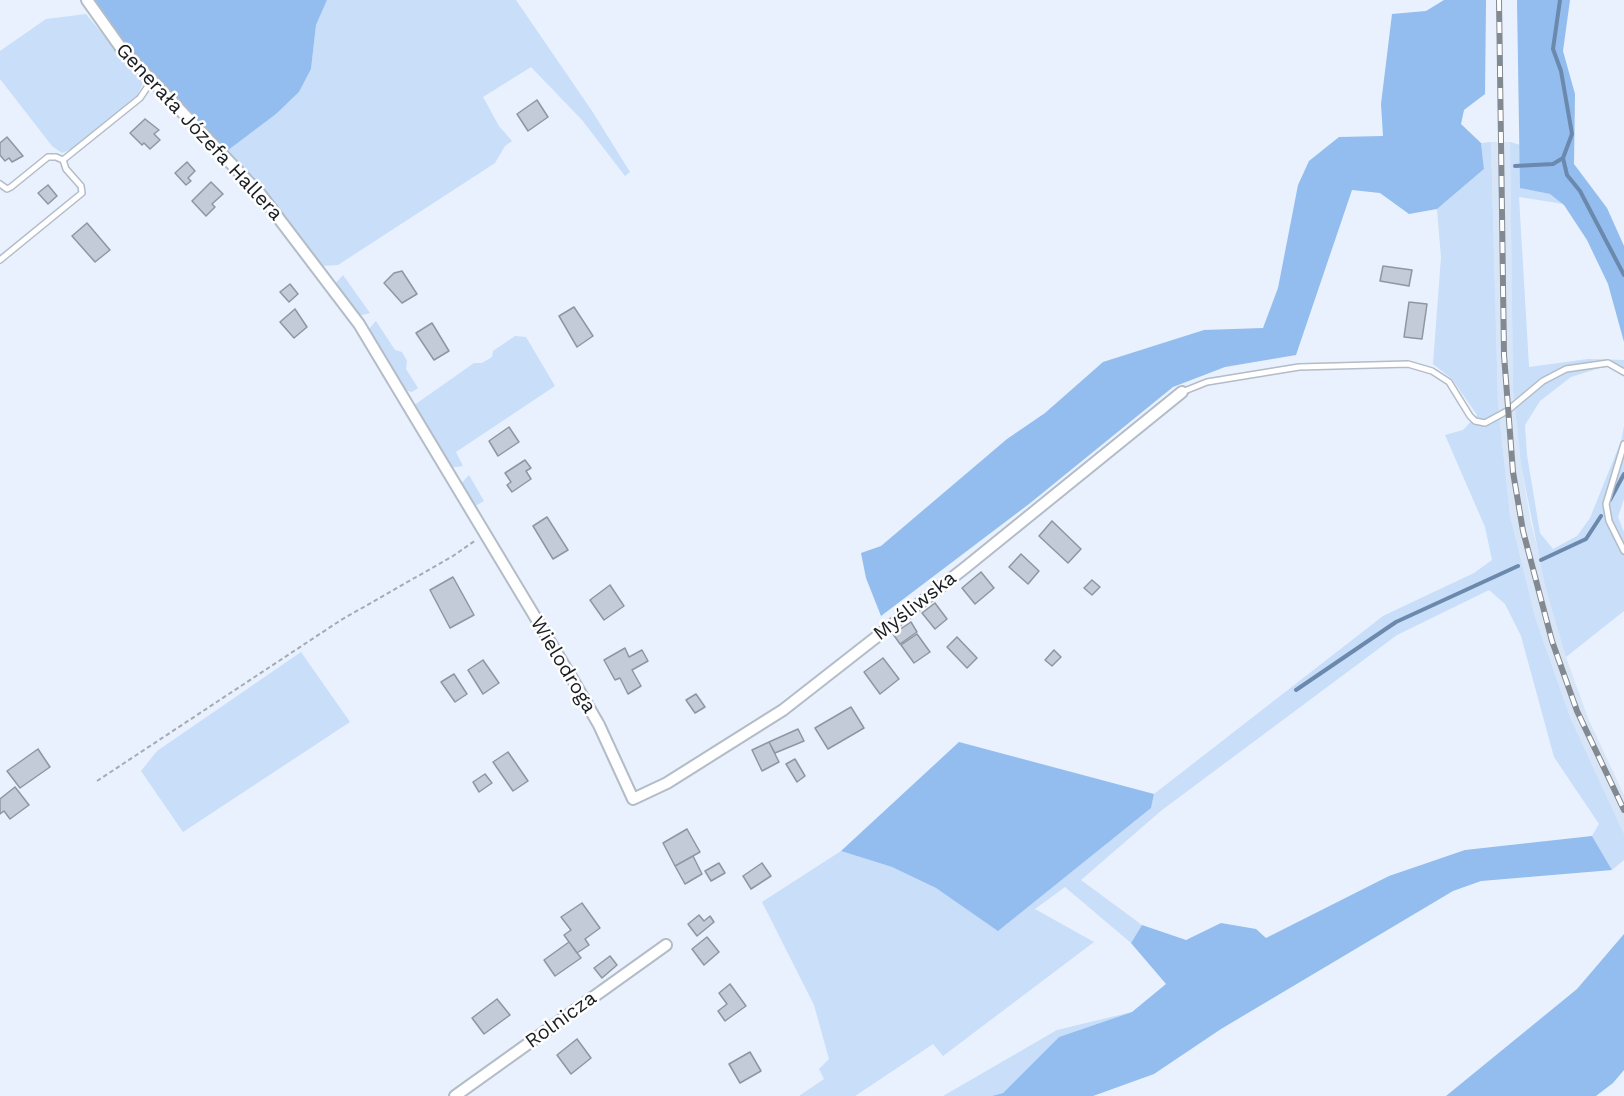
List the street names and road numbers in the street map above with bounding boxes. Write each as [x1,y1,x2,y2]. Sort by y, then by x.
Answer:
street label: Generała Józefa Hallera [110,38,288,226]
street label: Myśliwska [869,566,961,646]
street label: Wielodroga [525,612,601,718]
street label: Rolnicza [521,986,601,1054]

